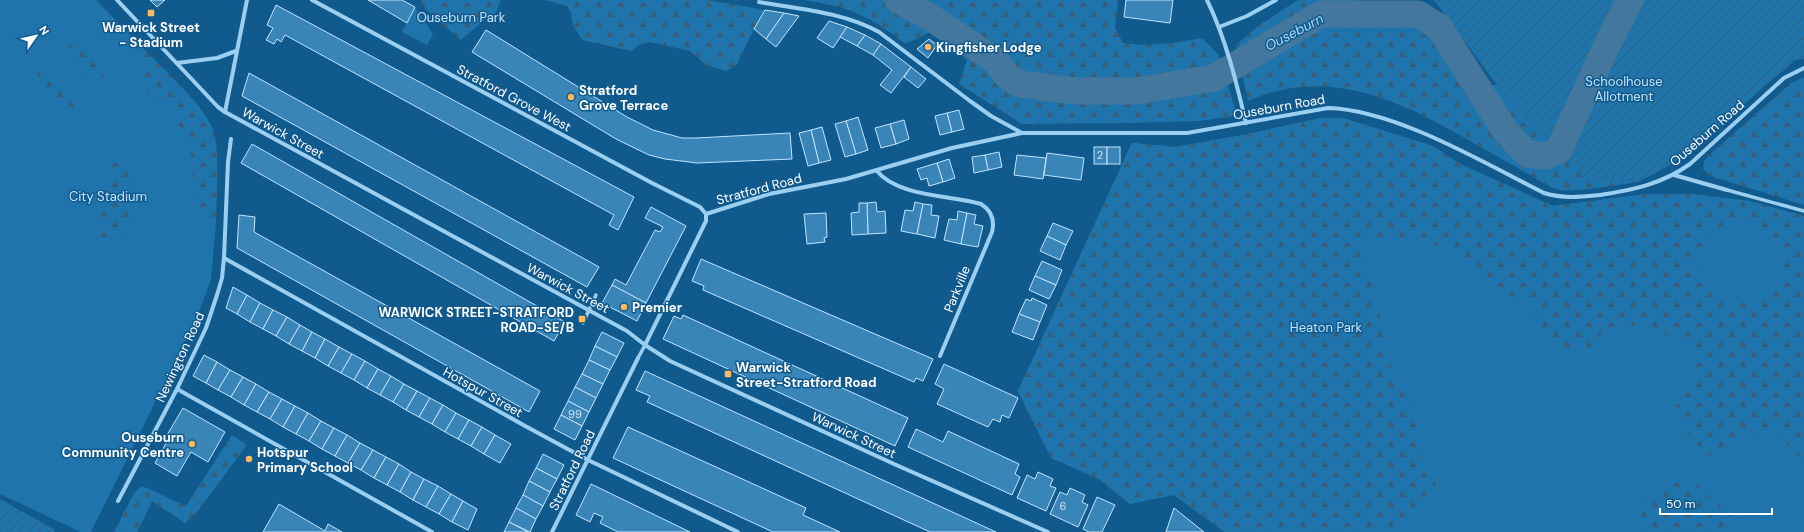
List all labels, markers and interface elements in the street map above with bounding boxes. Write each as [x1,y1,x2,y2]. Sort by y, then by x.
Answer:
marker: Warwick Street - Stadium [146,8,156,18]
park label: Ouseburn Park [417,9,506,26]
water label: Ouseburn [1262,9,1326,55]
north arrow [16,16,56,56]
place label: Warwick Street - Stadium [102,19,200,51]
text: N [36,23,52,38]
place label: Kingfisher Lodge [936,39,1042,56]
marker: Kingfisher Lodge [923,42,933,52]
street label: Stratford Grove West [454,61,574,135]
park label: Schoolhouse Allotment [1585,73,1663,105]
place label: Stratford Grove Terrace [579,82,668,114]
street label: Ouseburn Road [1232,91,1326,123]
marker: Stratford Grove Terrace [566,92,576,102]
street label: Ouseburn Road [1666,96,1748,170]
street label: Warwick Street [239,103,327,163]
house number: 2 [1097,148,1103,162]
street label: Stratford Road [714,169,804,209]
park label: City Stadium [69,188,147,205]
street label: Warwick Street [524,259,612,317]
street label: Parkville [940,263,974,315]
place label: Premier [632,299,683,316]
marker: Premier [619,302,629,312]
place label: WARWICK STREET-STRATFORD ROAD-SE/B [378,304,574,336]
street label: Newington Road [152,309,208,405]
marker: WARWICK STREET-STRATFORD ROAD-SE/B [577,314,587,324]
park label: Heaton Park [1290,319,1363,336]
place label: Warwick Street-Stratford Road [736,359,877,391]
street label: Hotspur Street [440,363,526,421]
marker: Warwick Street-Stratford Road [723,369,733,379]
house number: 99 [568,407,582,421]
street label: Warwick Street [809,408,899,462]
street label: Stratford Road [545,427,599,513]
place label: Ouseburn Community Centre [62,429,184,461]
marker: Ouseburn Community Centre [187,439,197,449]
place label: Hotspur Primary School [257,444,353,476]
marker: Hotspur Primary School [244,454,254,464]
scale bar [1660,490,1772,516]
text: 50 m [1666,496,1695,512]
house number: 6 [1060,499,1067,513]

